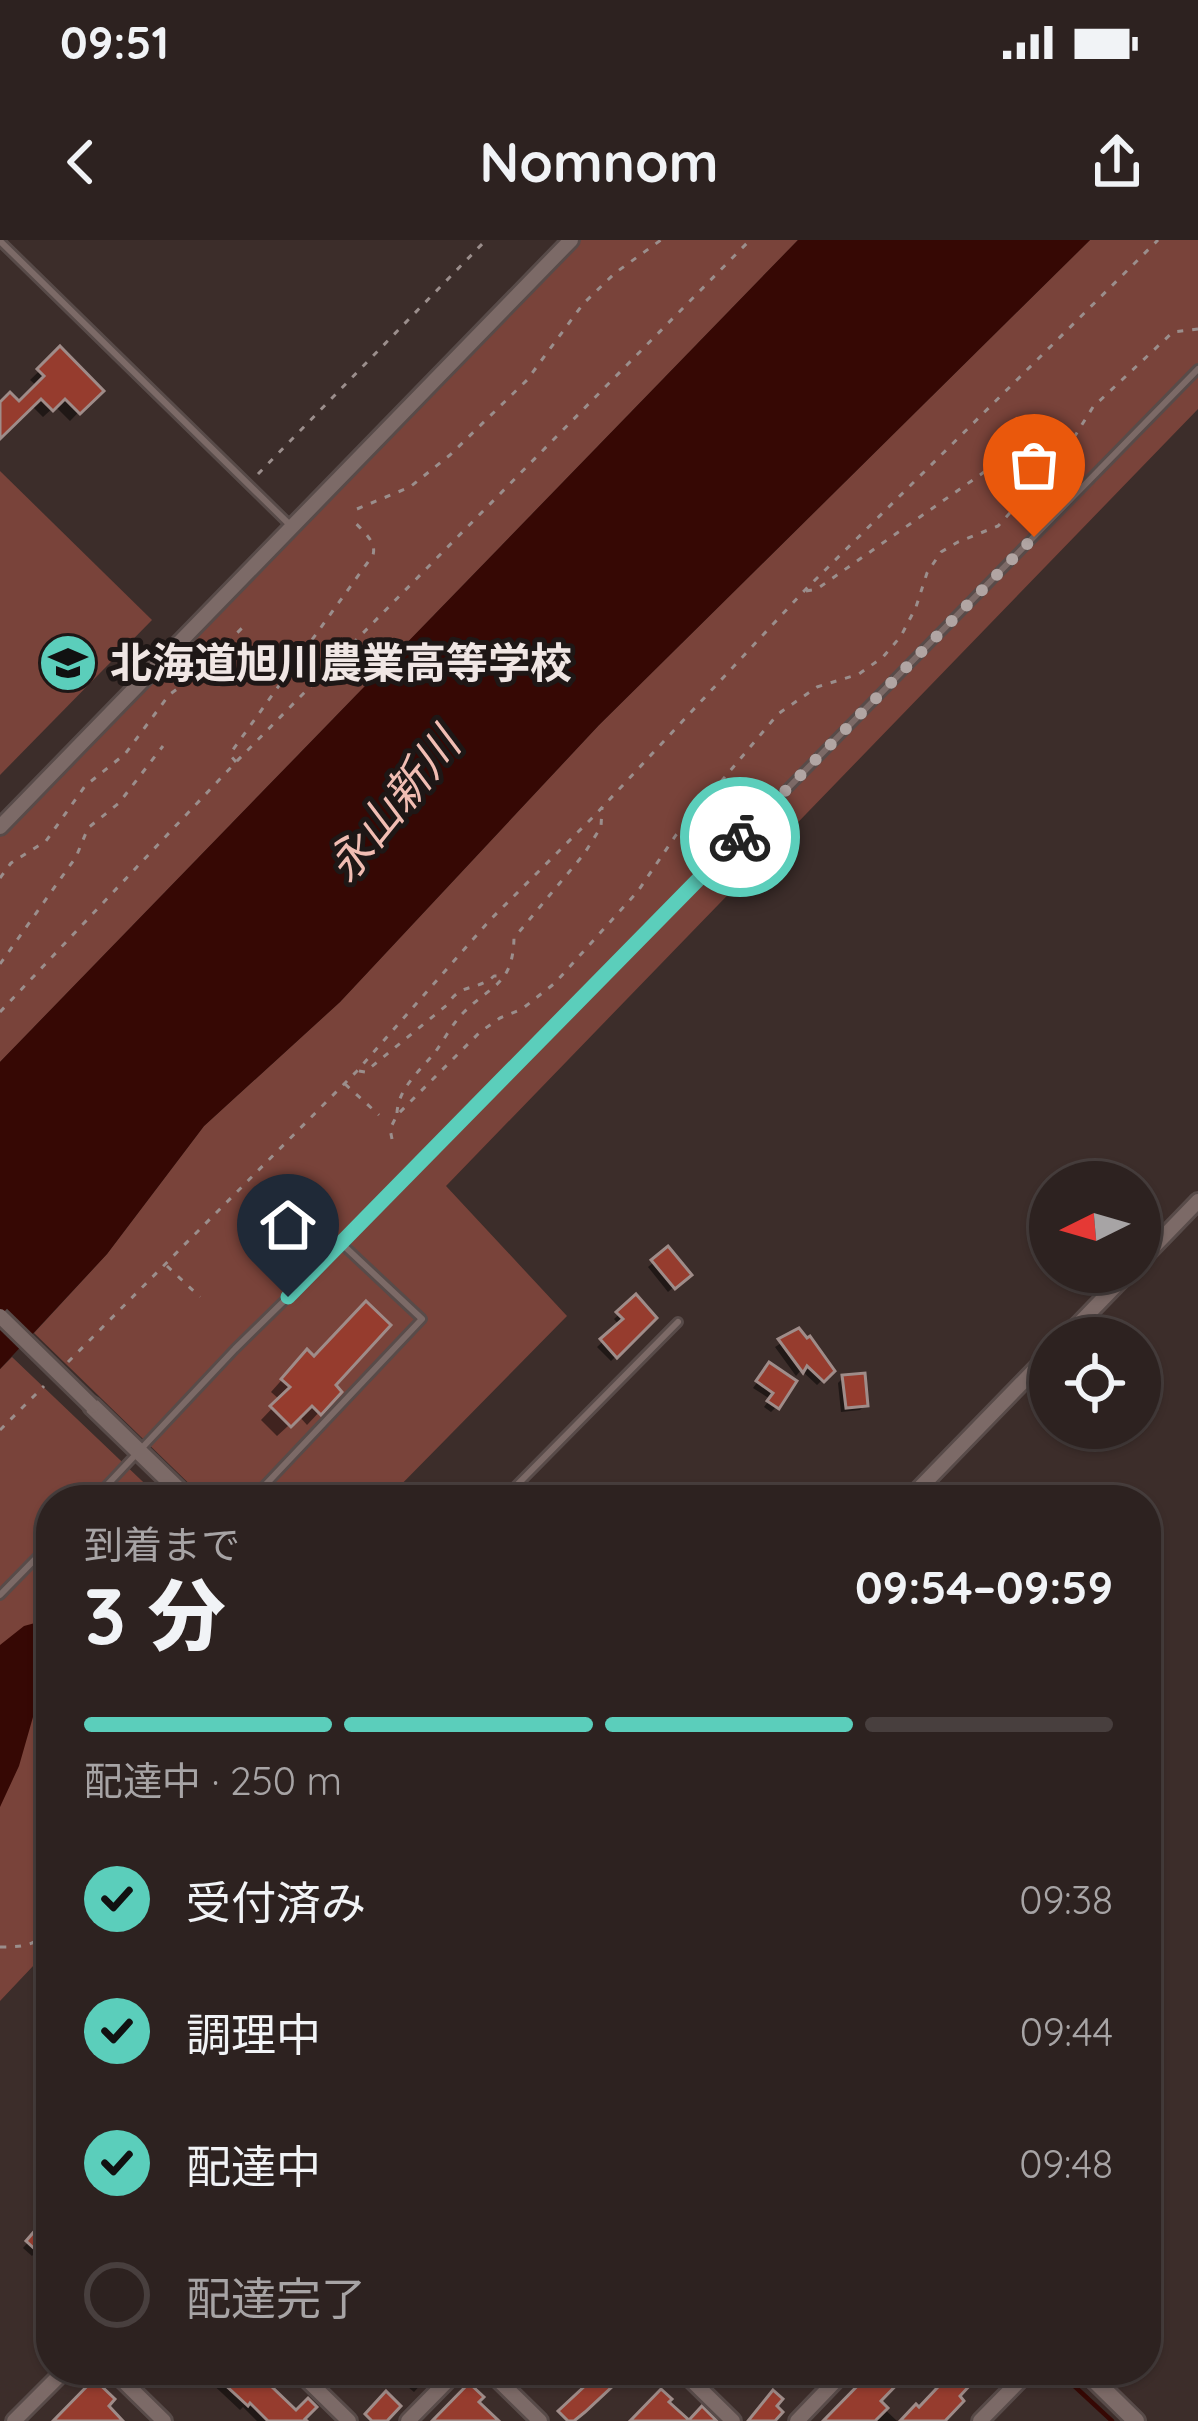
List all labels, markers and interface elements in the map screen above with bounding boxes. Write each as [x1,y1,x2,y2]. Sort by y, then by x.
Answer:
text: 09:51 [60,14,169,70]
text: Nomnom [480,128,718,196]
icon: back [48,129,114,195]
icon: share [1084,129,1150,195]
pin [983,414,1085,537]
icon: bag [1001,432,1067,498]
school or university icon: 北海道旭川農業高等学校 [37,632,99,694]
place label: 北海道旭川農業高等学校 [110,636,572,689]
water label: 永山新川 [314,714,473,892]
courier [680,777,800,897]
icon: bike [707,804,773,870]
north arrow [1029,1161,1161,1293]
map controls [1029,1161,1161,1449]
pin [237,1174,339,1297]
icon: home [255,1192,321,1258]
button: locate [1029,1317,1161,1449]
text: 到着まで [84,1520,240,1569]
text: 09:54–09:59 [855,1559,1113,1615]
text: 3 分 [84,1566,226,1664]
text: 配達中 · 250 m [84,1756,342,1805]
icon: check [84,1866,150,1932]
text: 受付済み [186,1874,366,1930]
text: 09:38 [1019,1875,1113,1924]
icon: check [84,1998,150,2064]
text: 調理中 [186,2006,321,2062]
text: 09:44 [1020,2007,1113,2056]
icon: check [84,2130,150,2196]
text: 配達中 [186,2138,321,2194]
text: 09:48 [1019,2139,1113,2188]
text: 配達完了 [186,2270,366,2326]

